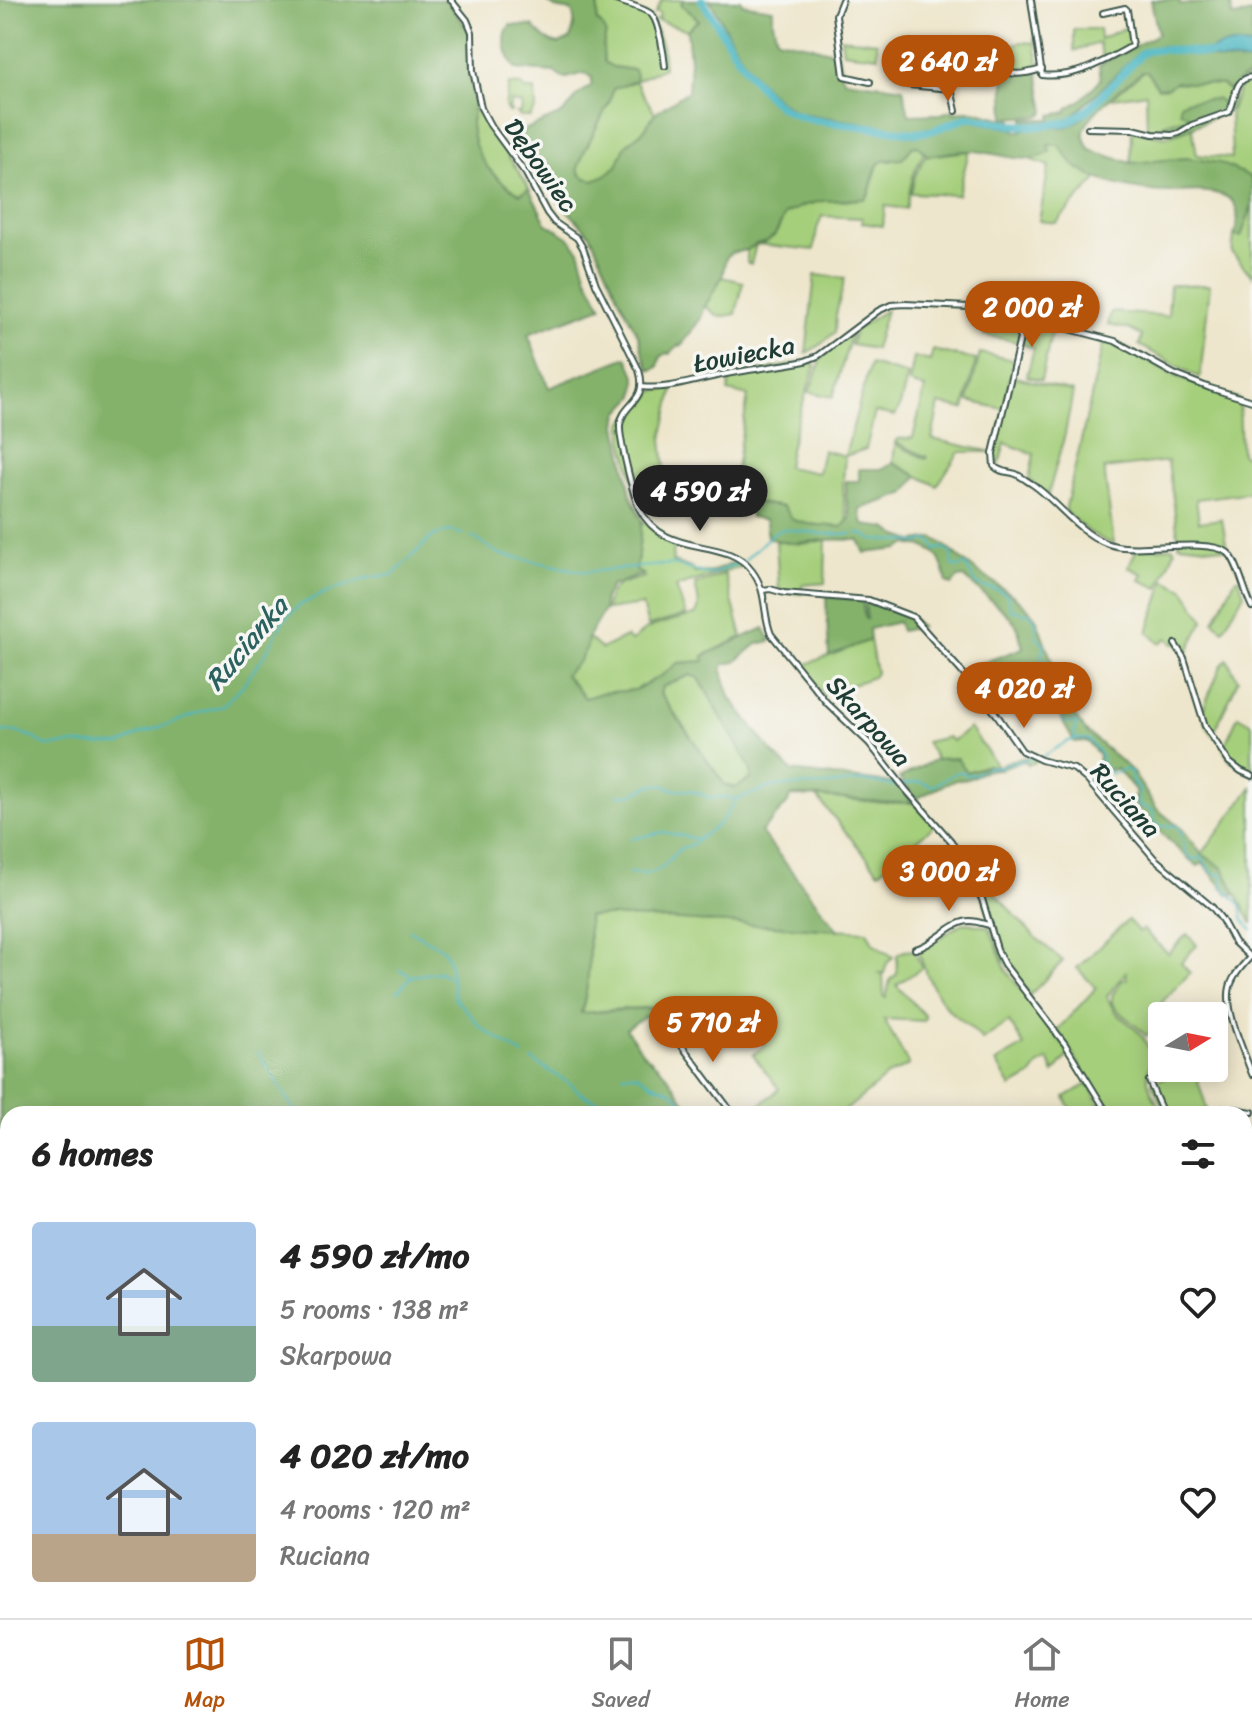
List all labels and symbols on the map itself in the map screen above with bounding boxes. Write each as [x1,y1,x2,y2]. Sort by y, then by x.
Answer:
pin: 2 640 zł [865,35,1031,103]
street label: Dębowiec [491,108,591,222]
pin: 2 000 zł [949,281,1115,349]
street label: Łowiecka [689,322,799,386]
pin: 4 590 zł [617,465,783,533]
water label: Rucianka [192,583,302,702]
pin: 4 020 zł [941,662,1107,730]
street label: Skarpowa [814,664,924,778]
street label: Ruciana [1079,751,1173,849]
pin: 3 000 zł [866,845,1032,913]
pin: 5 710 zł [630,996,796,1064]
north arrow [1148,1002,1228,1082]

